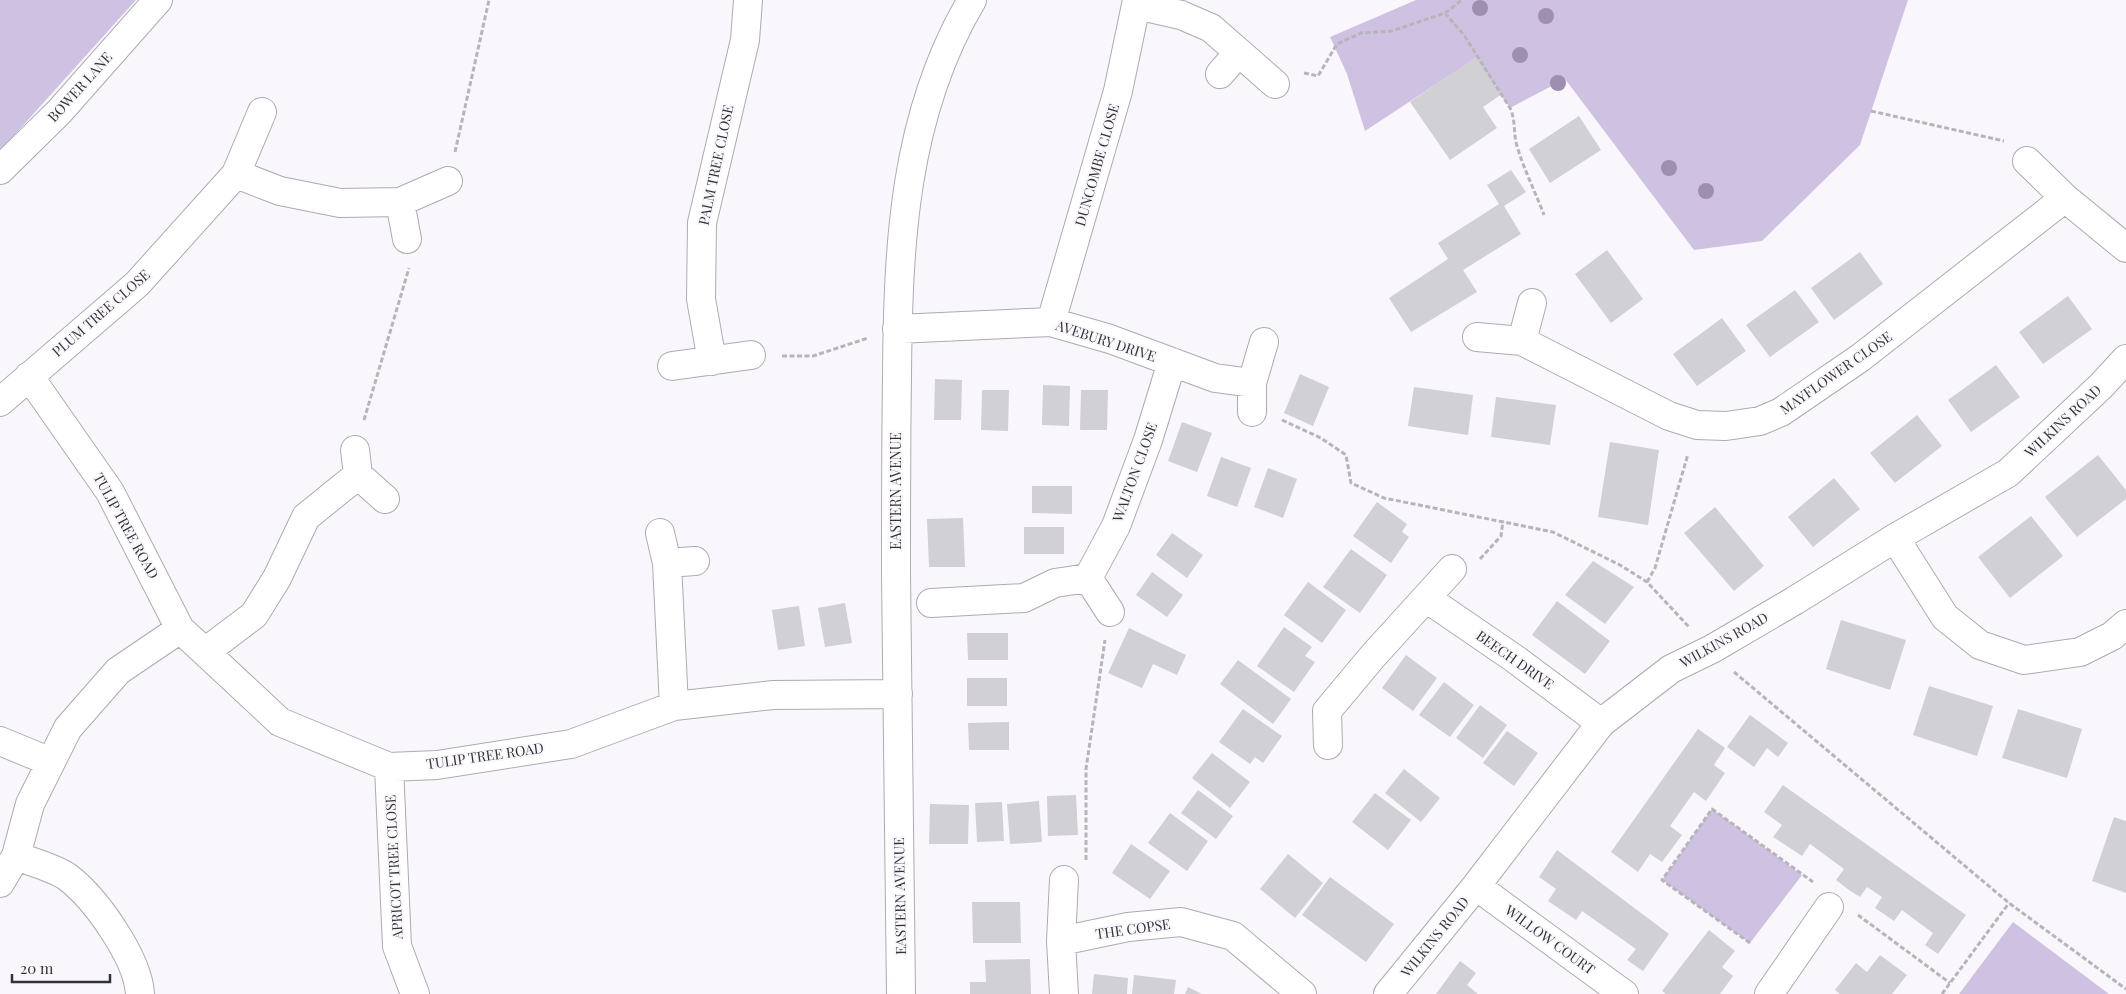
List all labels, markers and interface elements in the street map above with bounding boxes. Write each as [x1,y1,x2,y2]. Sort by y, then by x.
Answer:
street label: BOWER LANE [43,48,116,126]
street label: DUNCOMBE CLOSE [1070,101,1123,228]
street label: PALM TREE CLOSE [693,103,738,227]
street label: PLUM TREE CLOSE [48,265,154,360]
street label: AVEBURY DRIVE [1053,315,1159,366]
street label: MAYFLOWER CLOSE [1776,327,1896,418]
street label: WILKINS ROAD [2019,380,2105,462]
street label: WALTON CLOSE [1107,420,1161,525]
street label: EASTERN AVENUE [886,432,905,550]
street label: TULIP TREE ROAD [89,469,163,582]
street label: WILKINS ROAD [1675,607,1771,672]
street label: BEECH DRIVE [1473,626,1558,693]
street label: TULIP TREE ROAD [425,738,545,773]
street label: APRICOT TREE CLOSE [380,794,407,941]
street label: EASTERN AVENUE [889,837,910,955]
street label: WILKINS ROAD [1396,892,1473,982]
street label: WILLOW COURT [1501,900,1599,979]
street label: THE COPSE [1094,914,1172,943]
scale bar [12,952,110,984]
text: 20 m [20,958,54,978]

